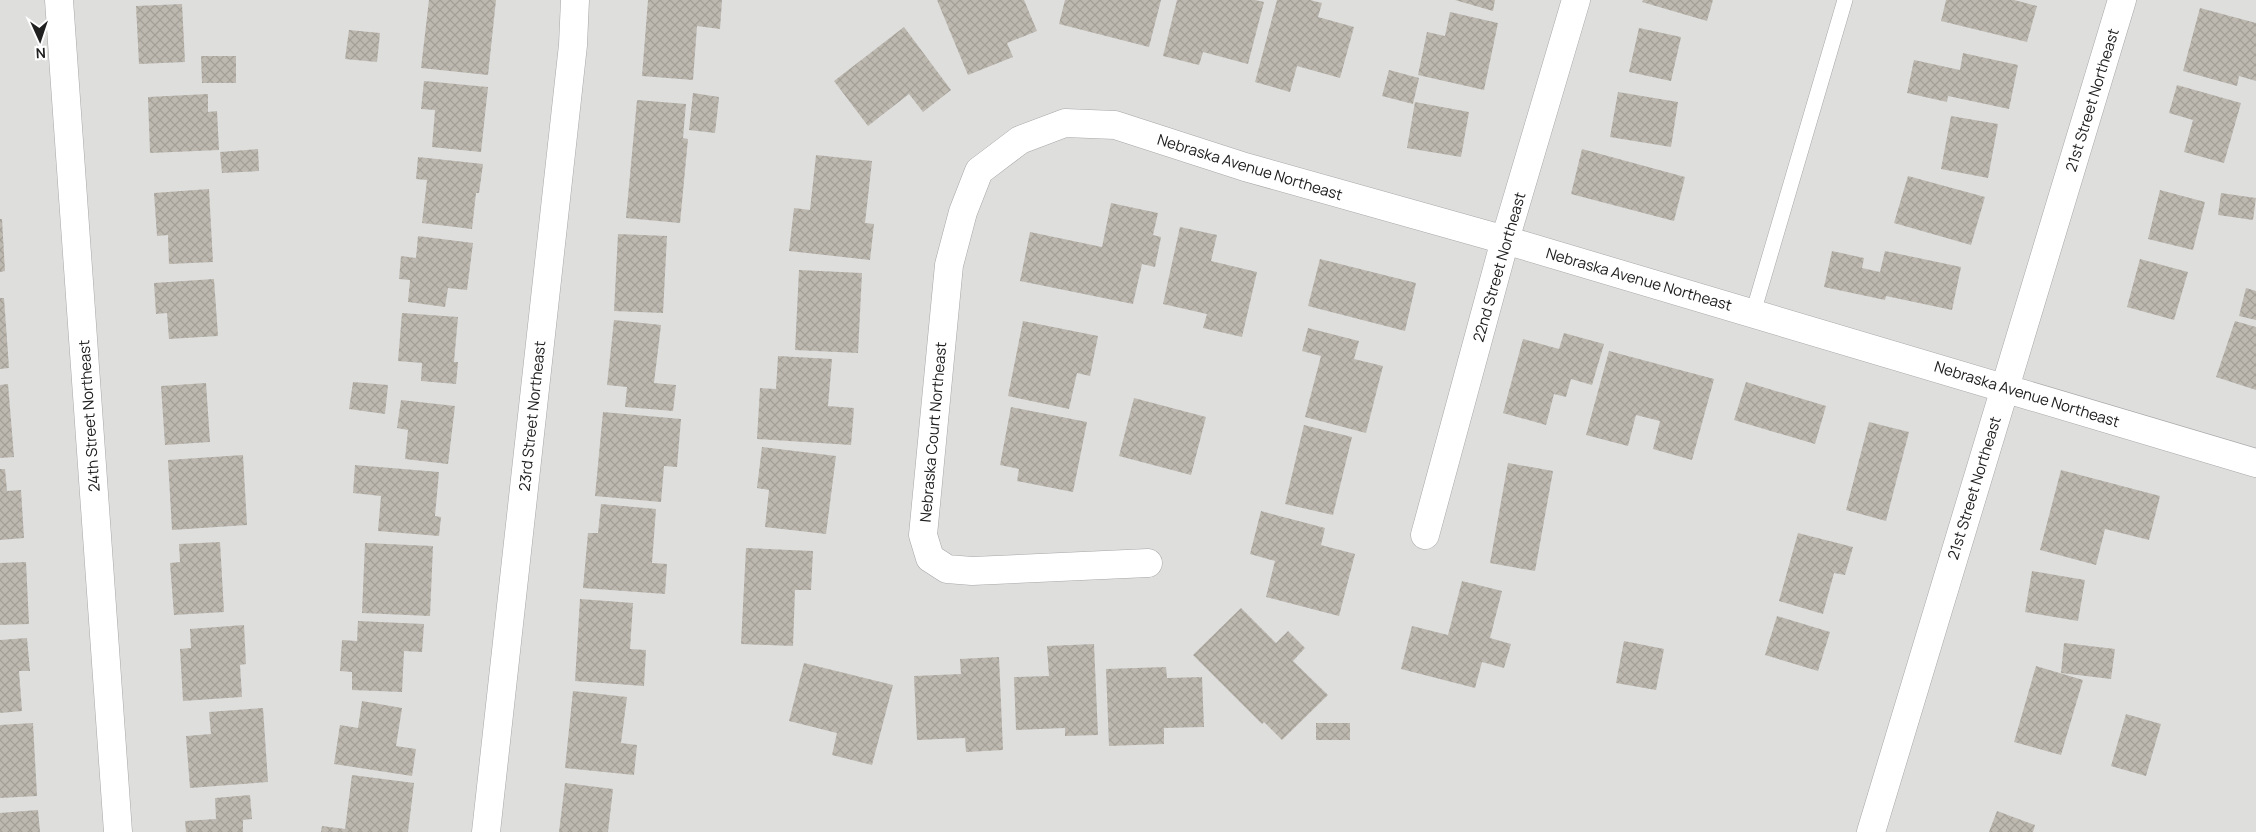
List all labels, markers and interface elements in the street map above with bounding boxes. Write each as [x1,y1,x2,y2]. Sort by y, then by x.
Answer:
north arrow [15,15,65,65]
street label: 21st Street Northeast [2060,26,2124,174]
text: N [35,44,46,63]
street label: Nebraska Avenue Northeast [1155,129,1345,205]
street label: 22nd Street Northeast [1468,190,1530,344]
street label: Nebraska Avenue Northeast [1544,242,1734,316]
street label: 24th Street Northeast [73,339,105,493]
street label: 23rd Street Northeast [514,340,550,492]
street label: Nebraska Court Northeast [915,341,951,523]
street label: Nebraska Avenue Northeast [1932,356,2122,432]
street label: 21st Street Northeast [1942,414,2006,562]

